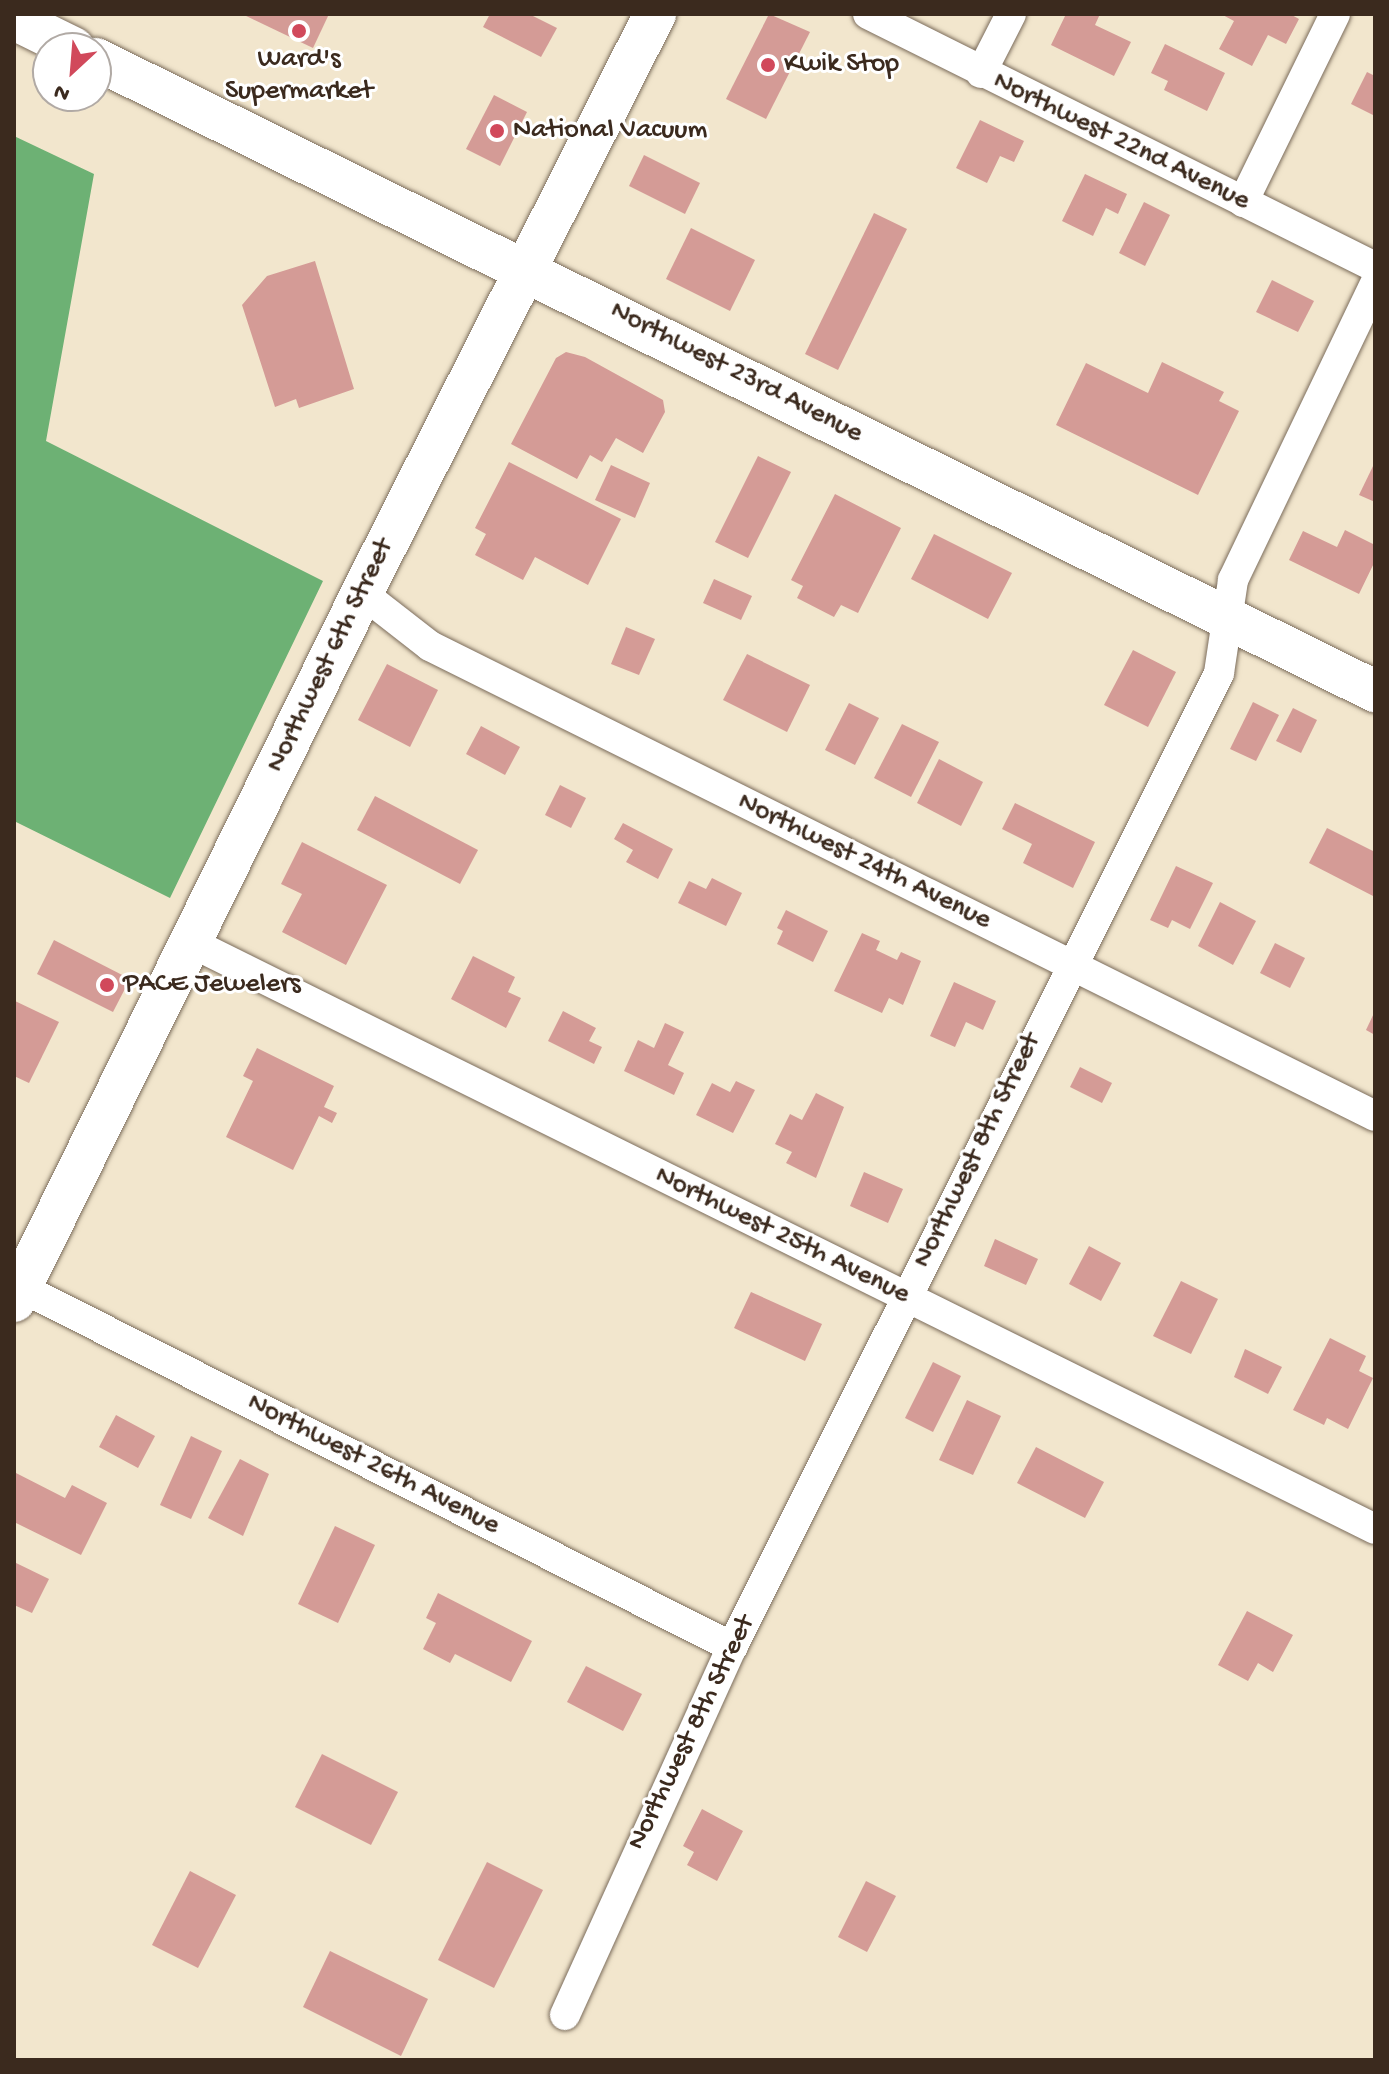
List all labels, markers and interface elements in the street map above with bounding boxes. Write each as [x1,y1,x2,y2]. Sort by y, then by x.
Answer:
marker: Ward's Supermarket [290,22,308,40]
north arrow [32,32,112,112]
place label: Ward's Supermarket [225,43,373,109]
place label: Kwik Stop [784,48,899,82]
marker: Kwik Stop [759,56,777,74]
street label: Northwest 22nd Avenue [987,65,1255,219]
text: N [50,77,75,107]
place label: National Vacuum [513,114,707,148]
marker: National Vacuum [488,122,506,140]
street label: Northwest 23rd Avenue [604,295,868,451]
street label: Northwest 6th Street [260,534,402,778]
street label: Northwest 24th Avenue [732,786,996,938]
place label: PACE Jewelers [123,968,300,1002]
marker: PACE Jewelers [98,976,116,994]
street label: Northwest 8th Street [907,1028,1049,1274]
street label: Northwest 25th Avenue [649,1160,915,1312]
street label: Northwest 26th Avenue [241,1387,505,1543]
street label: Northwest 8th Street [621,1610,763,1856]

